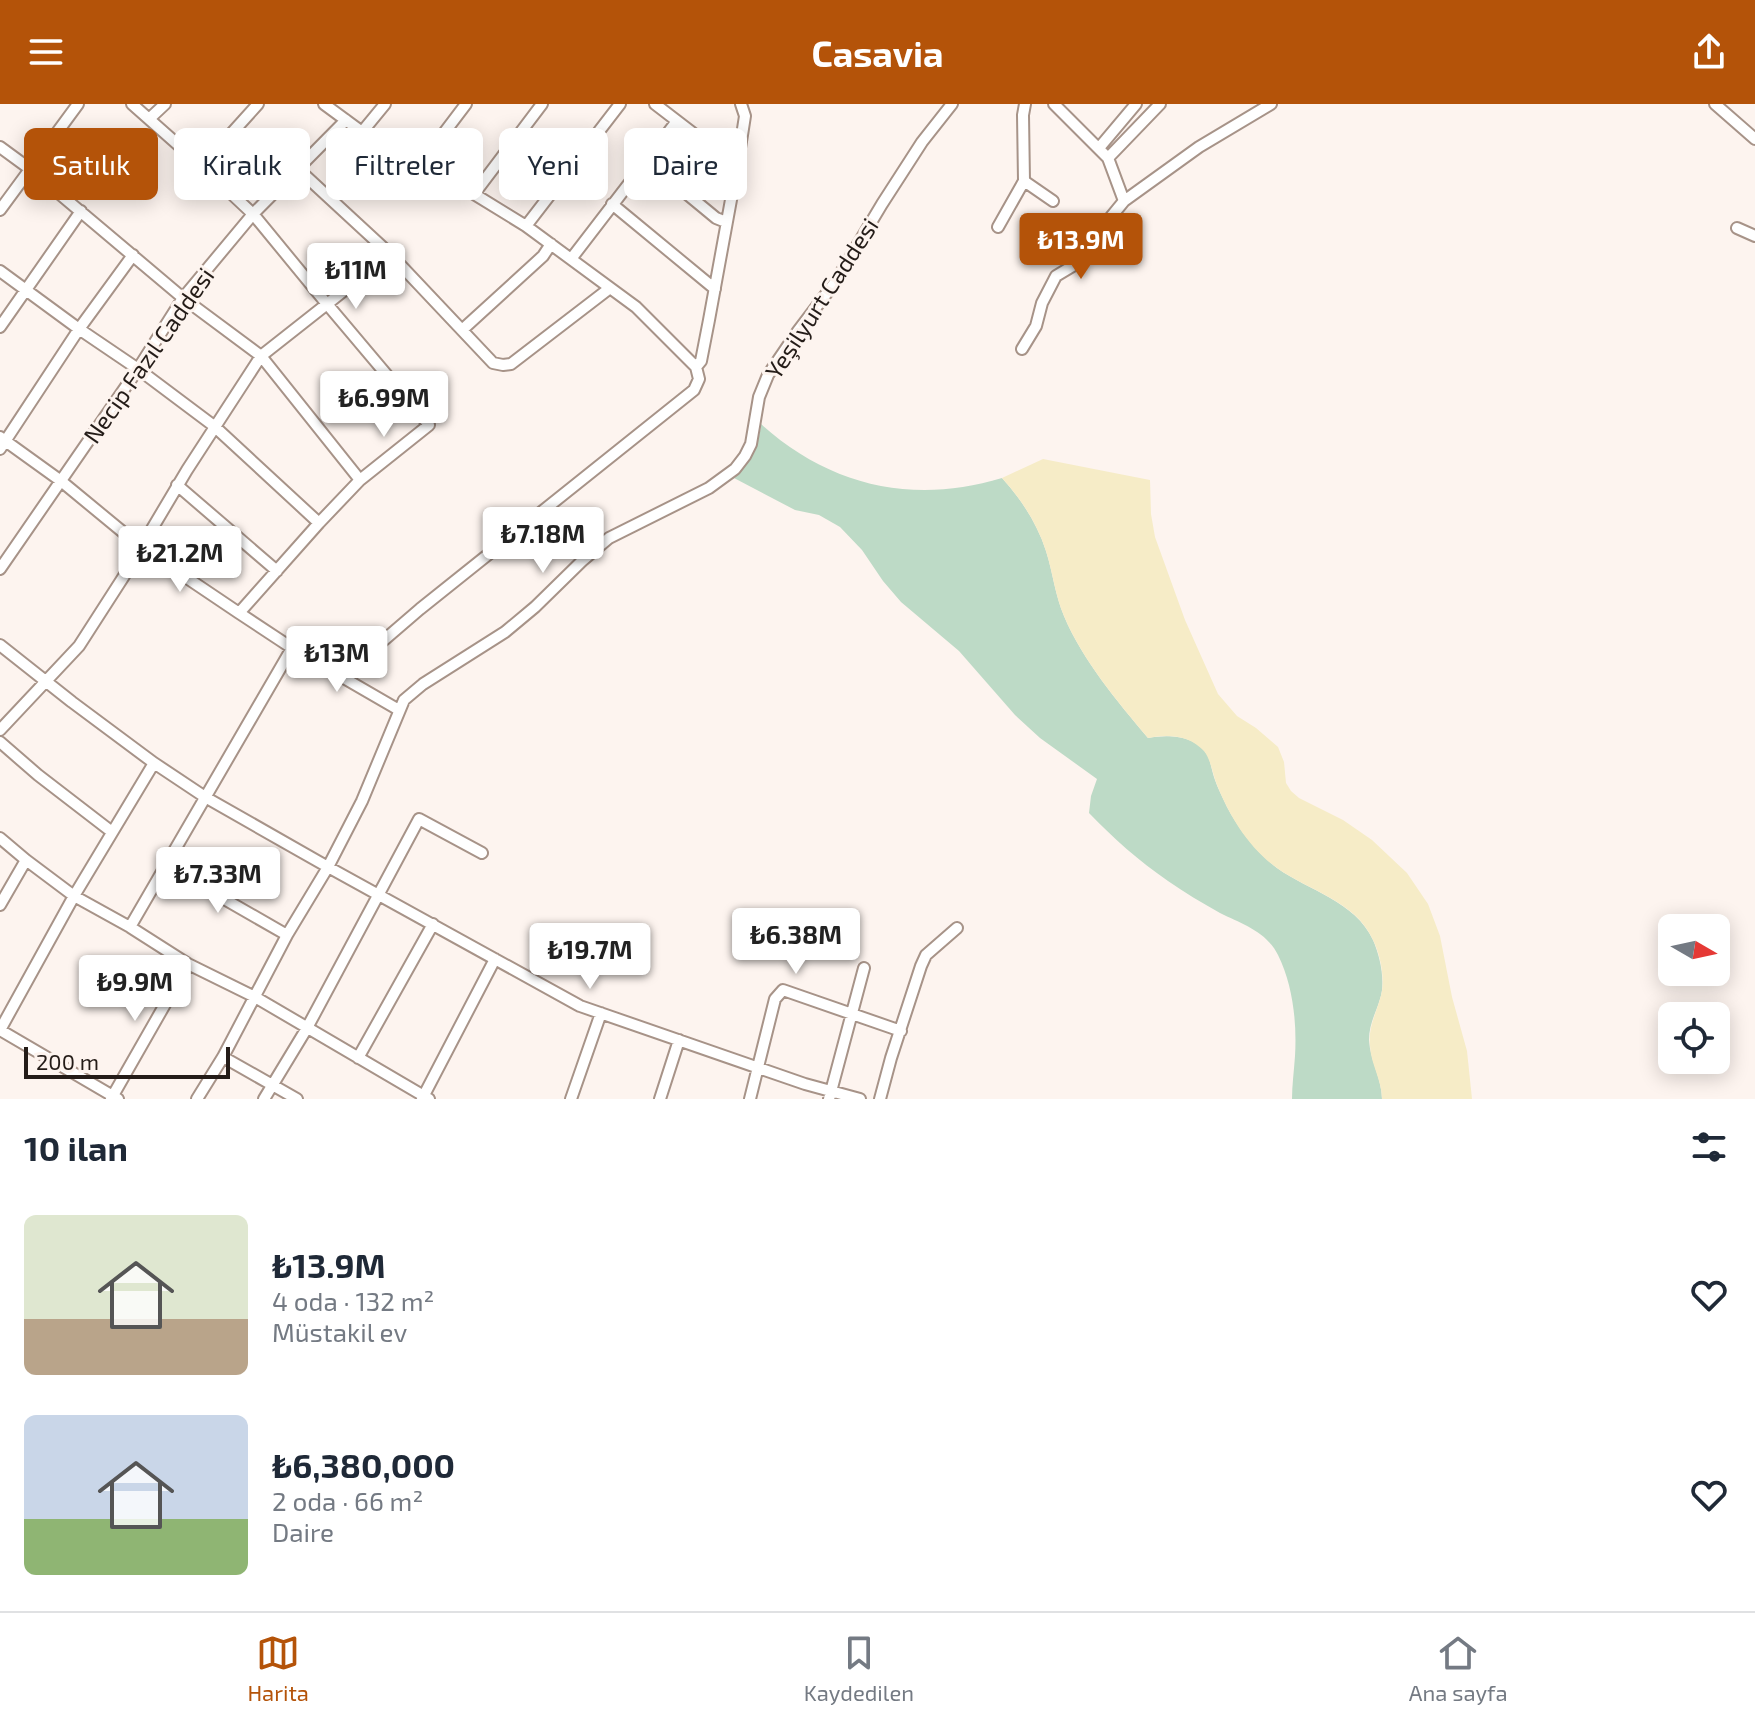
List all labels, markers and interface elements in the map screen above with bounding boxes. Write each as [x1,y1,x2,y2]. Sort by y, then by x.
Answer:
icon: menu [24,30,68,74]
icon: share [1687,30,1731,74]
text: Casavia [811,31,944,74]
chip: Satılık [24,128,158,200]
chip: Kiralık [174,128,310,200]
chip: Filtreler [326,128,483,200]
chip: Yeni [499,128,608,200]
chip: Daire [624,128,747,200]
street label: Yeşilyurt Caddesi [758,212,885,384]
pin: ₺13.9M [1016,213,1146,281]
text: ₺13.9M [1038,223,1124,254]
pin: ₺11M [309,243,403,311]
text: ₺11M [325,253,387,284]
street label: Necip Fazıl Caddesi [77,262,219,448]
pin: ₺6.99M [319,371,449,439]
text: ₺6.99M [338,381,430,412]
pin: ₺7.18M [478,507,608,575]
text: ₺7.18M [501,517,585,548]
pin: ₺21.2M [115,526,245,594]
text: ₺21.2M [136,536,224,567]
pin: ₺13M [290,626,384,694]
text: ₺13M [304,636,370,667]
pin: ₺7.33M [153,847,283,915]
text: ₺7.33M [174,857,262,888]
pin: ₺6.38M [731,908,861,976]
north arrow [1658,914,1730,986]
map controls [1658,914,1730,1074]
text: ₺6.38M [750,918,842,949]
pin: ₺19.7M [525,923,655,991]
text: ₺19.7M [547,933,633,964]
pin: ₺9.9M [79,955,191,1023]
text: ₺9.9M [97,965,173,996]
button: locate [1658,1002,1730,1074]
scale bar [24,1043,230,1079]
text: 200 m [36,1048,99,1074]
icon: filters [1687,1125,1731,1169]
text: 10 ilan [24,1127,128,1168]
text: ₺13.9M [272,1244,386,1285]
icon: home [88,1247,184,1343]
icon: heart [1687,1273,1731,1317]
text: 4 oda · 132 m² [272,1285,434,1316]
text: Müstakil ev [272,1316,407,1347]
text: ₺6,380,000 [272,1444,455,1485]
icon: home [88,1447,184,1543]
icon: heart [1687,1473,1731,1517]
text: 2 oda · 66 m² [272,1485,423,1516]
text: Daire [272,1516,334,1547]
tab: Harita [247,1631,309,1705]
tab: Kaydedilen [804,1631,914,1705]
tab: Ana sayfa [1409,1631,1508,1705]

